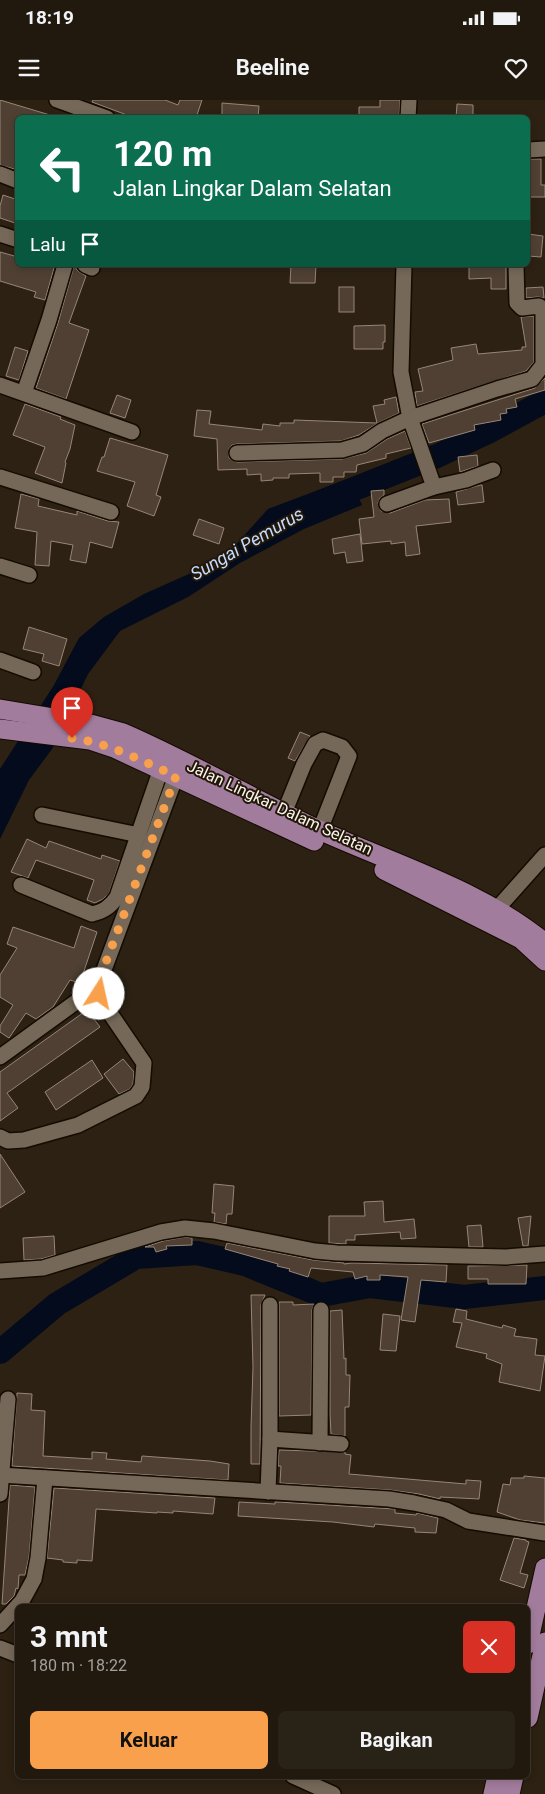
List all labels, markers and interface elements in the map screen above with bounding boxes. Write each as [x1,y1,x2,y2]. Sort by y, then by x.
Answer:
text: 18:19 [25,6,74,29]
icon: menu [15,54,43,82]
icon: heart [502,54,530,82]
text: Beeline [236,55,309,80]
text: 120 m [113,134,212,175]
icon: left [30,135,95,200]
text: Jalan Lingkar Dalam Selatan [113,176,392,201]
icon: arrive [76,230,104,258]
text: Lalu [30,233,66,256]
water label: Sungai Pemurus [186,503,307,584]
pin [51,687,93,738]
icon: arrive [58,694,86,722]
street label: Jalan Lingkar Dalam Selatan [184,756,376,859]
position arrow [72,967,124,1019]
text: 3 mnt [30,1619,108,1654]
button: close [463,1621,515,1673]
text: 180 m · 18:22 [30,1656,127,1675]
button: Keluar [30,1711,268,1769]
button: Bagikan [278,1711,515,1769]

